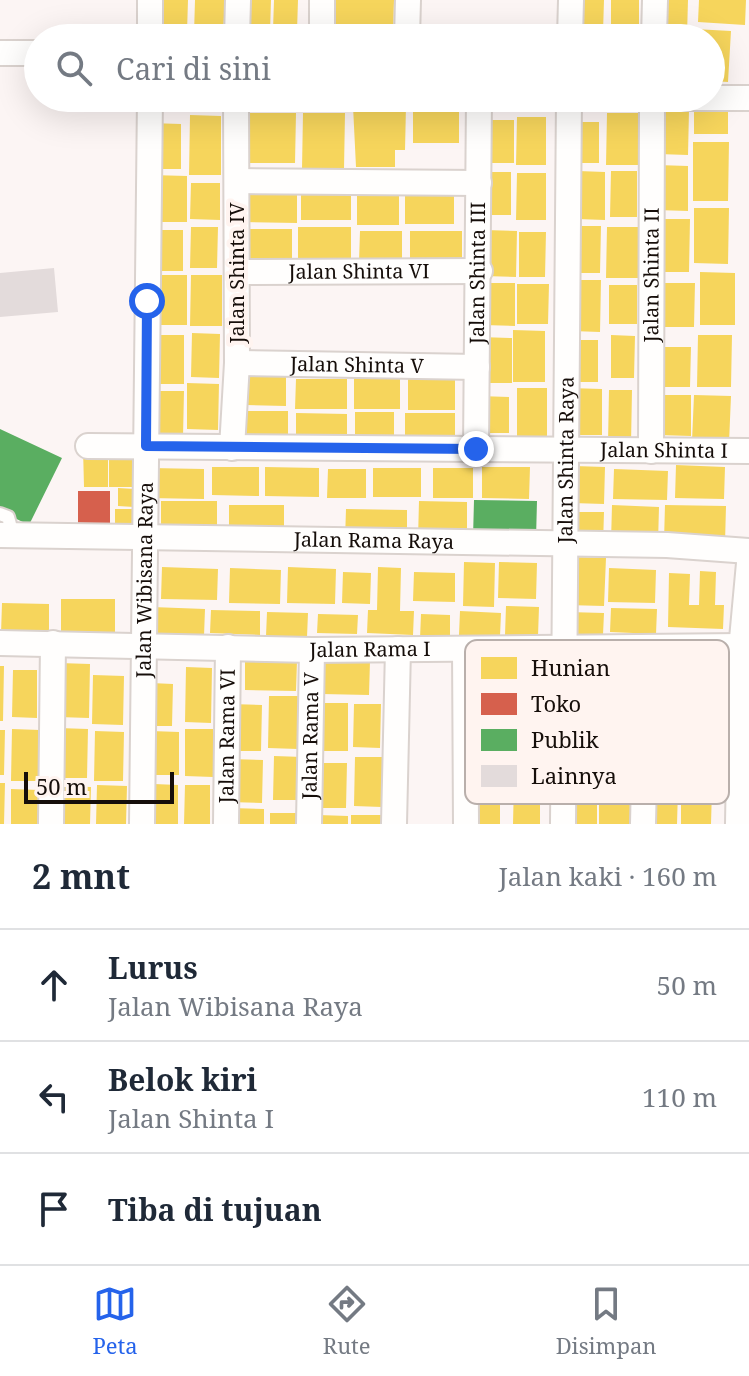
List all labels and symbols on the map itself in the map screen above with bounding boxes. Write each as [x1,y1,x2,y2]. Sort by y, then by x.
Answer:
street label: Jalan Shinta IV [223,202,250,345]
street label: Jalan Shinta III [463,202,491,345]
street label: Jalan Shinta II [637,207,665,344]
street label: Jalan Shinta VI [287,257,430,285]
route start [129,283,165,319]
street label: Jalan Shinta V [289,350,425,379]
street label: Jalan Shinta Raya [551,376,580,545]
route end [458,431,494,467]
street label: Jalan Shinta I [599,436,728,464]
street label: Jalan Wibisana Raya [130,482,159,679]
street label: Jalan Rama Raya [293,525,454,555]
street label: Jalan Rama I [308,635,431,663]
legend [465,640,729,804]
text: Hunian [531,652,610,682]
street label: Jalan Rama VI [212,669,241,804]
street label: Jalan Rama V [295,672,325,801]
text: Toko [531,688,581,718]
text: Publik [531,724,599,754]
text: Lainnya [531,760,617,790]
scale bar [24,768,174,804]

